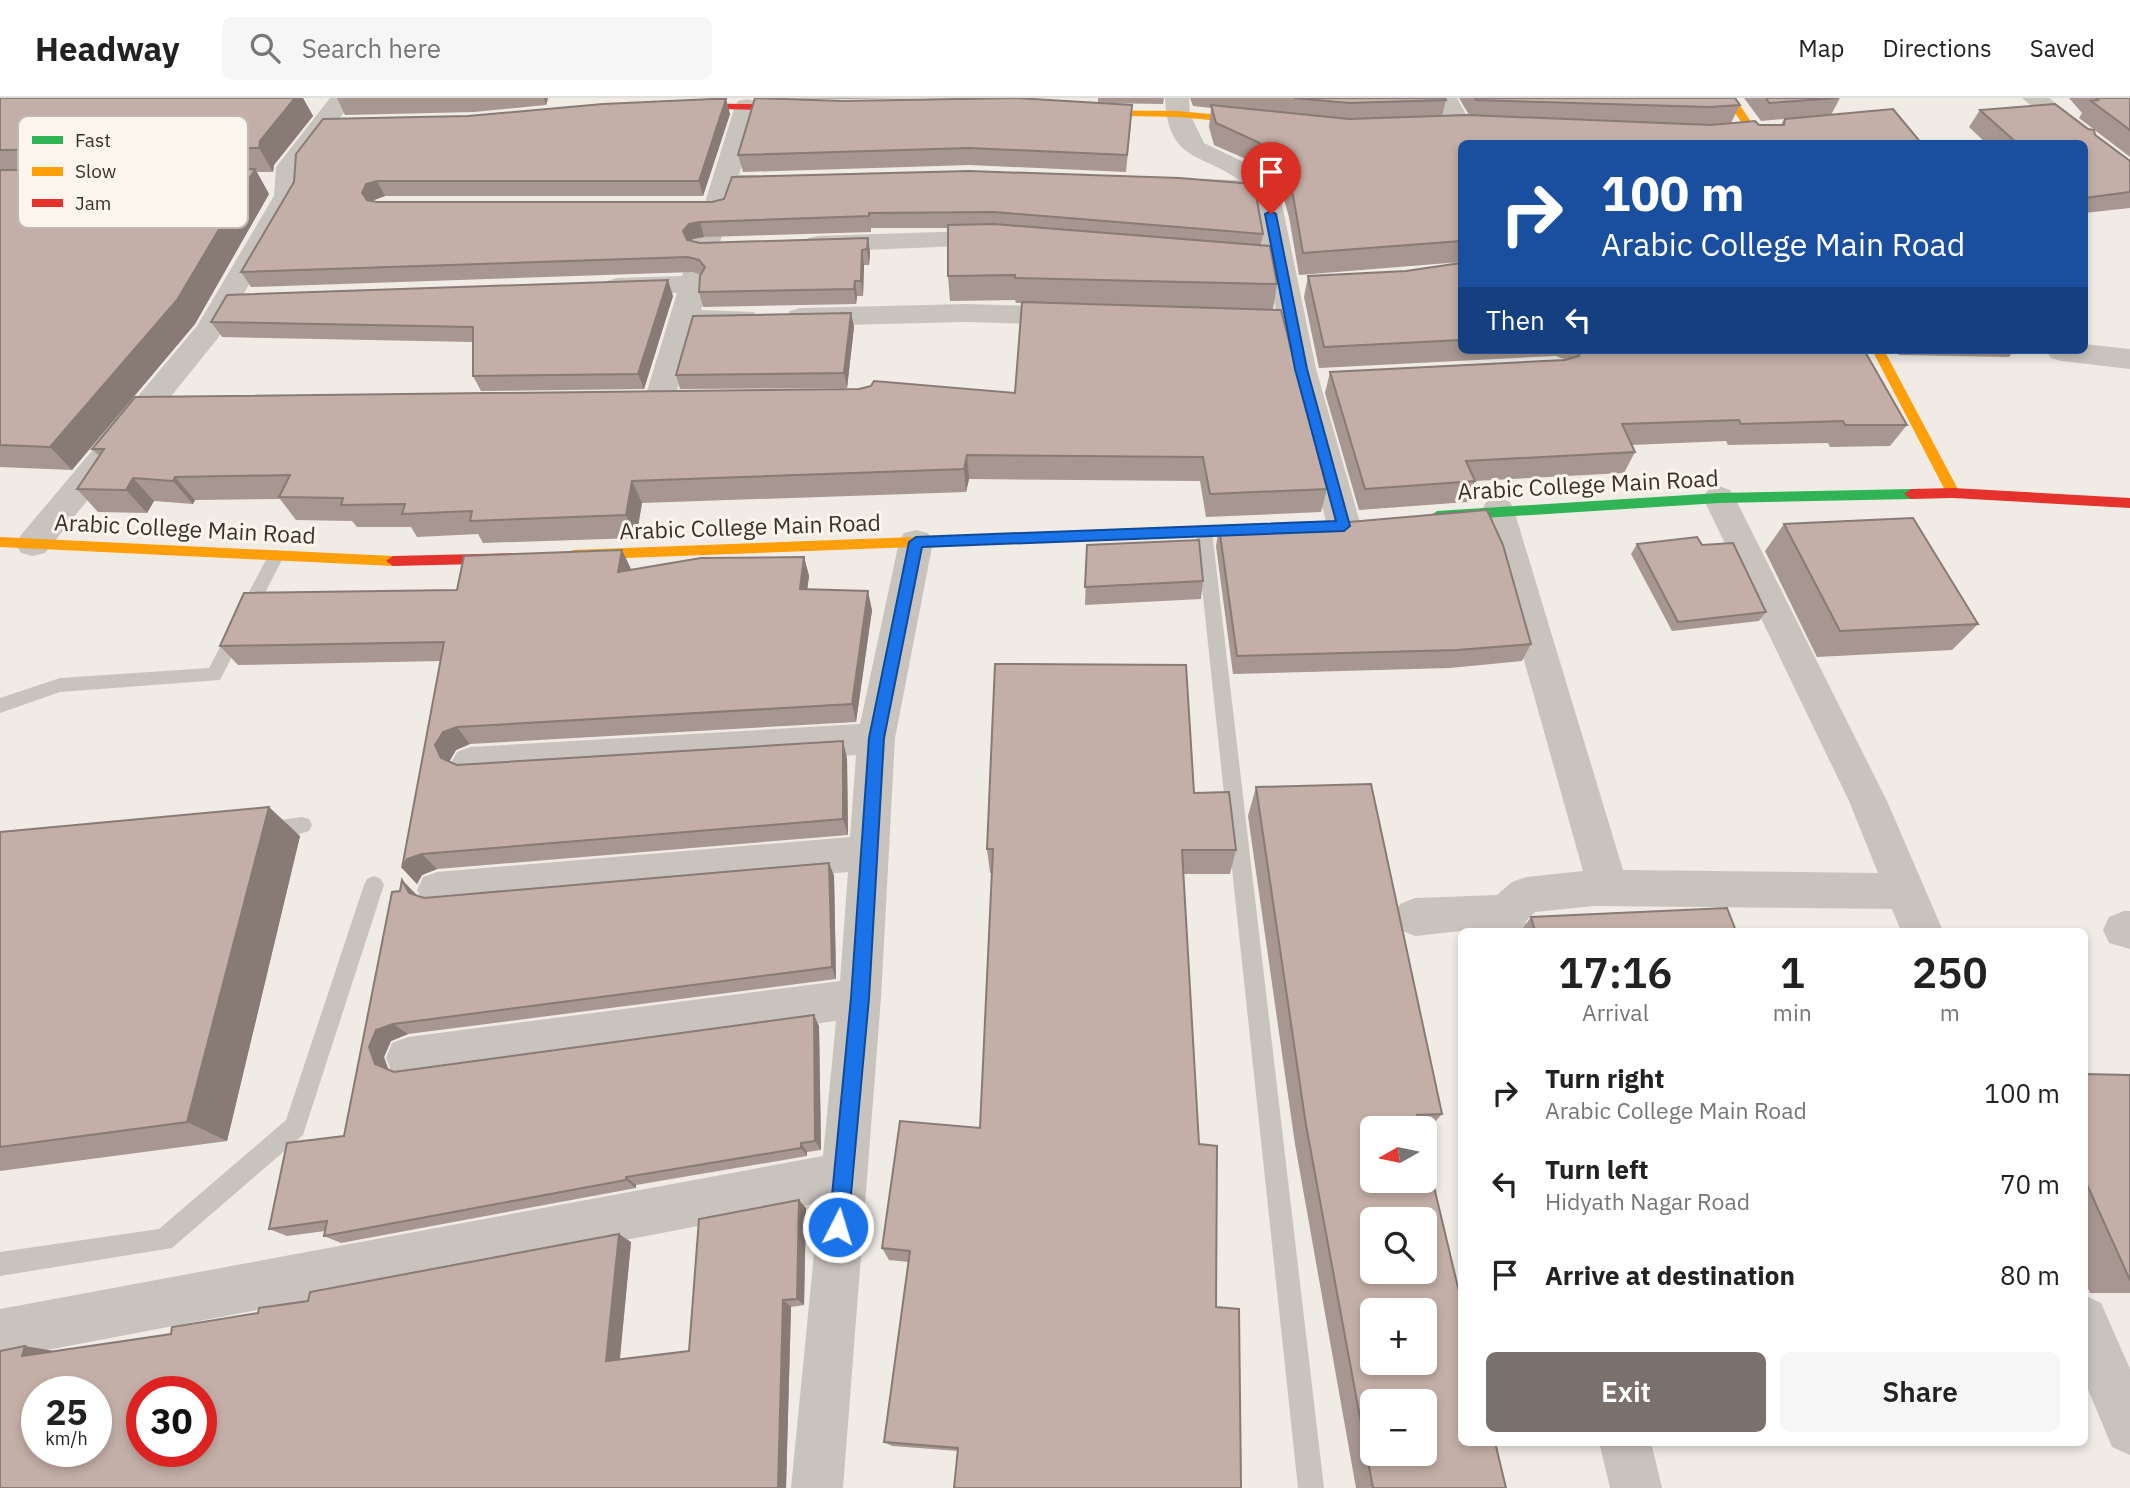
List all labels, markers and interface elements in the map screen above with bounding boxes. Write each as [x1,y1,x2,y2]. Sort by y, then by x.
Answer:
search box [222,17,712,80]
text: Headway [35,27,180,70]
icon: search [246,29,284,67]
text: Search here [302,31,441,65]
text: Map [1798,32,1844,64]
text: Directions [1882,32,1992,64]
text: Saved [2030,32,2095,64]
legend [18,116,248,228]
text: Fast [75,128,111,152]
pin [1241,142,1301,214]
icon: arrive [1252,153,1290,191]
text: Slow [75,159,116,183]
text: 100 m [1601,161,1745,224]
icon: right [1486,168,1577,259]
text: Jam [75,191,111,215]
text: Arabic College Main Road [1601,223,1965,265]
icon: left [1559,301,1597,339]
text: Then [1486,303,1545,337]
street label: Arabic College Main Road [1456,462,1720,506]
street label: Arabic College Main Road [53,506,317,550]
street label: Arabic College Main Road [619,506,881,546]
text: 17:16 [1558,945,1673,1000]
text: 1 [1780,945,1805,1000]
text: 250 [1912,945,1988,1000]
text: Arrival [1582,997,1649,1027]
text: min [1773,997,1812,1027]
text: m [1940,997,1960,1027]
text: Turn right [1545,1061,1664,1095]
icon: right [1486,1074,1524,1112]
text: 100 m [1984,1076,2060,1110]
text: Arabic College Main Road [1545,1095,1807,1125]
north arrow [1360,1116,1437,1194]
map controls [1360,1116,1437,1466]
text: Turn left [1545,1152,1648,1186]
icon: left [1486,1165,1524,1203]
text: 70 m [2000,1167,2060,1201]
text: Hidyath Nagar Road [1545,1186,1750,1216]
position arrow [801,1190,875,1264]
button: search [1360,1207,1437,1284]
icon: arrive [1486,1256,1524,1294]
text: Arrive at destination [1545,1258,1795,1292]
text: 80 m [2000,1258,2060,1292]
button: + [1360,1298,1437,1375]
button: Exit [1486,1352,1766,1432]
button: Share [1780,1352,2060,1432]
speed limit sign: 30 [126,1376,217,1467]
text: 25 [45,1389,88,1435]
button: − [1360,1389,1437,1466]
text: km/h [45,1427,88,1450]

